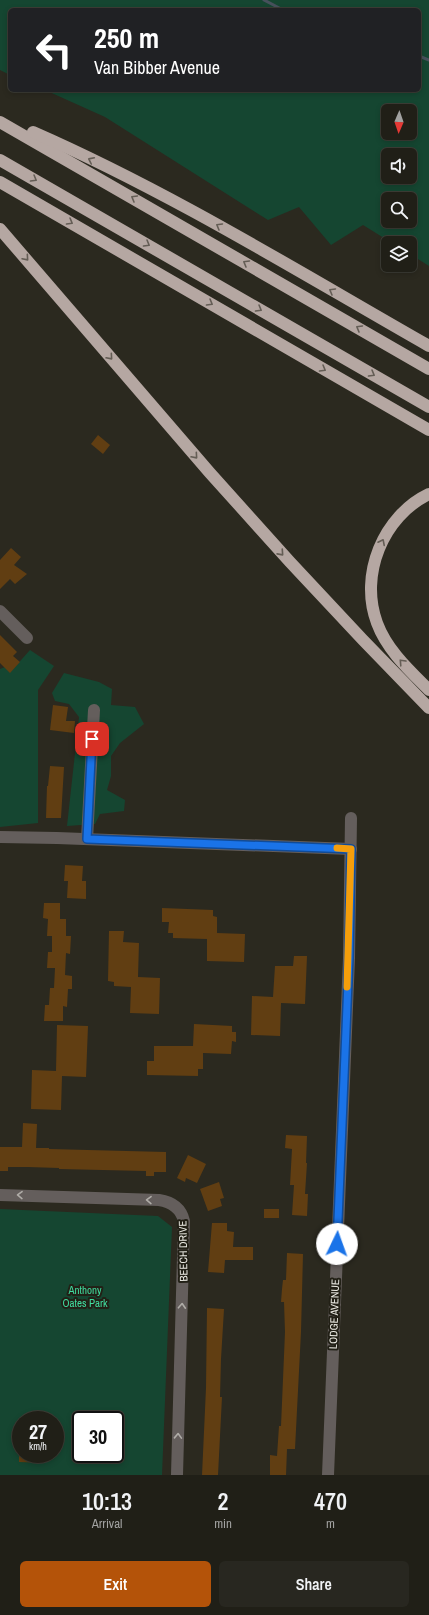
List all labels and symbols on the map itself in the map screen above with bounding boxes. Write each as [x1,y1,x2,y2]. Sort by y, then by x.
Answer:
north arrow [381,104,417,140]
one-way arrow [88,157,96,165]
one-way arrow [30,174,37,181]
one-way arrow [131,196,138,203]
one-way arrow [66,218,73,225]
one-way arrow [216,223,223,230]
one-way arrow [142,239,150,246]
one-way arrow [21,254,28,261]
one-way arrow [243,261,250,268]
one-way arrow [329,288,336,295]
one-way arrow [206,299,213,306]
one-way arrow [255,304,262,311]
one-way arrow [356,326,363,333]
one-way arrow [106,352,113,360]
one-way arrow [319,364,326,371]
one-way arrow [368,369,375,376]
one-way arrow [191,451,198,458]
one-way arrow [377,539,385,546]
one-way arrow [277,548,284,556]
one-way arrow [399,659,407,667]
pin [75,722,109,756]
one-way arrow [17,1191,23,1199]
one-way arrow [146,1196,152,1204]
street label: BEECH DRIVE [175,1220,191,1282]
position arrow [316,1223,358,1265]
street label: LODGE AVENUE [326,1279,342,1349]
park label: Anthony Oates Park [62,1283,108,1310]
one-way arrow [178,1303,186,1309]
speed limit sign: 30 [72,1411,124,1463]
one-way arrow [174,1433,182,1439]

